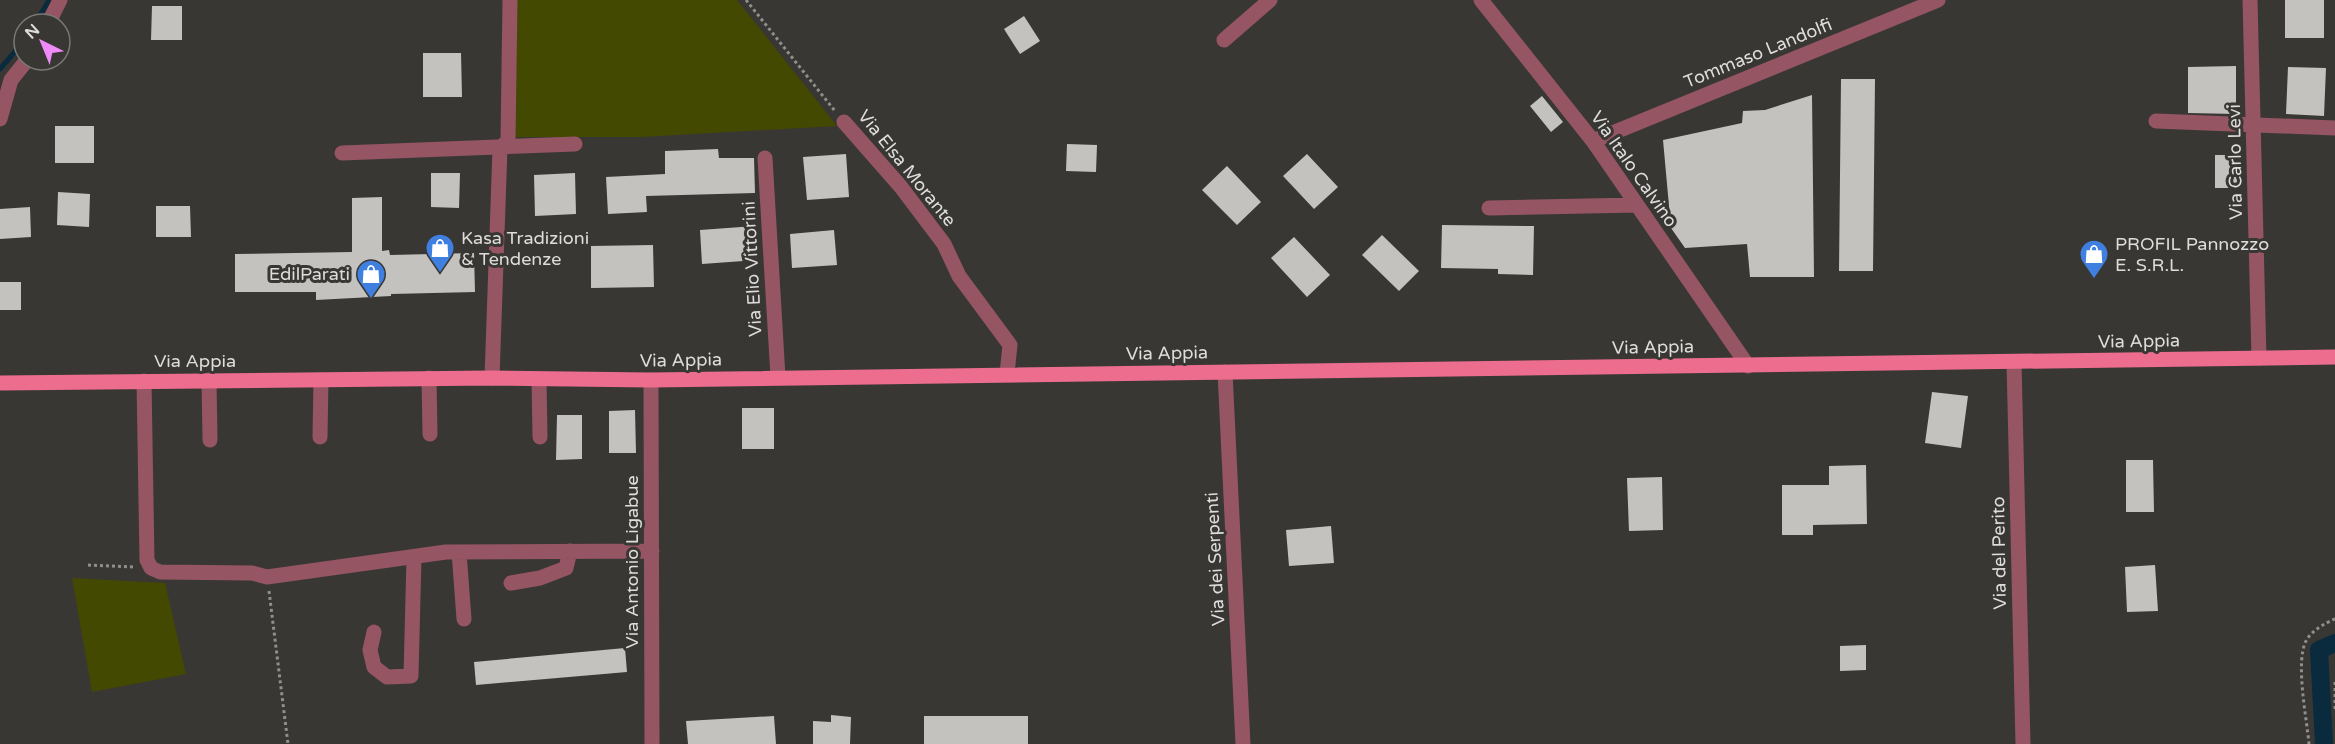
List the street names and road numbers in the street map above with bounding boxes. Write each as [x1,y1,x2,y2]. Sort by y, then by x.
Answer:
street label: Tommaso Landolfi [1681,13,1835,93]
street label: Via Carlo Levi [2223,104,2247,220]
street label: Via Elsa Morante [853,105,961,231]
street label: Via Italo Calvino [1586,107,1682,231]
street label: Via Elio Vittorini [737,201,767,337]
street label: Via Appia [2098,329,2180,353]
street label: Via Appia [1612,335,1694,359]
street label: Via Appia [1126,341,1208,365]
street label: Via Appia [640,348,722,372]
street label: Via Appia [154,350,236,372]
street label: Via Antonio Ligabue [621,475,643,649]
street label: Via dei Serpenti [1201,491,1229,627]
street label: Via del Perito [1987,496,2011,610]

